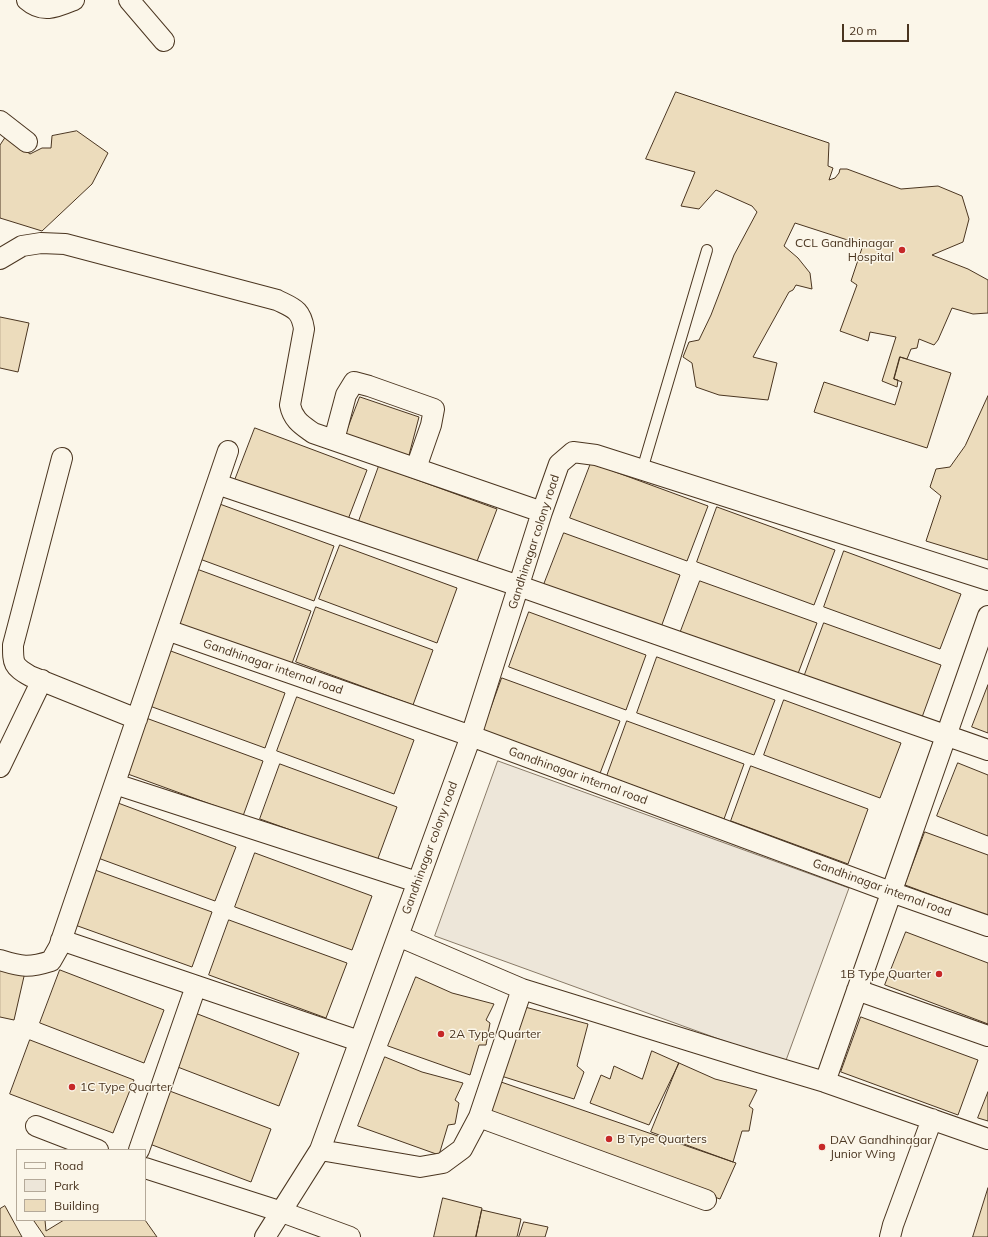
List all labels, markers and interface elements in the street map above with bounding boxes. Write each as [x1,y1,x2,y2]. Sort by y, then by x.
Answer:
scale bar [844,16,911,42]
text: 20 m [849,23,877,38]
place label: CCL Gandhinagar Hospital [795,236,894,264]
marker: CCL Gandhinagar Hospital [897,245,907,255]
street label: Gandhinagar colony road [505,473,563,611]
street label: Gandhinagar internal road [201,636,345,698]
street label: Gandhinagar internal road [507,744,649,808]
street label: Gandhinagar colony road [399,779,461,917]
street label: Gandhinagar internal road [811,856,953,920]
place label: 1B Type Quarter [840,967,931,981]
marker: 1B Type Quarter [934,969,944,979]
place label: 2A Type Quarter [449,1027,541,1041]
marker: 2A Type Quarter [436,1029,446,1039]
place label: 1C Type Quarter [80,1080,171,1094]
marker: 1C Type Quarter [67,1082,77,1092]
place label: B Type Quarters [617,1132,707,1146]
place label: DAV Gandhinagar Junior Wing [830,1133,932,1161]
marker: B Type Quarters [604,1134,614,1144]
marker: DAV Gandhinagar Junior Wing [817,1142,827,1152]
legend [16,1149,146,1221]
text: Road [54,1158,83,1173]
text: Park [54,1178,79,1193]
text: Building [54,1198,99,1213]

